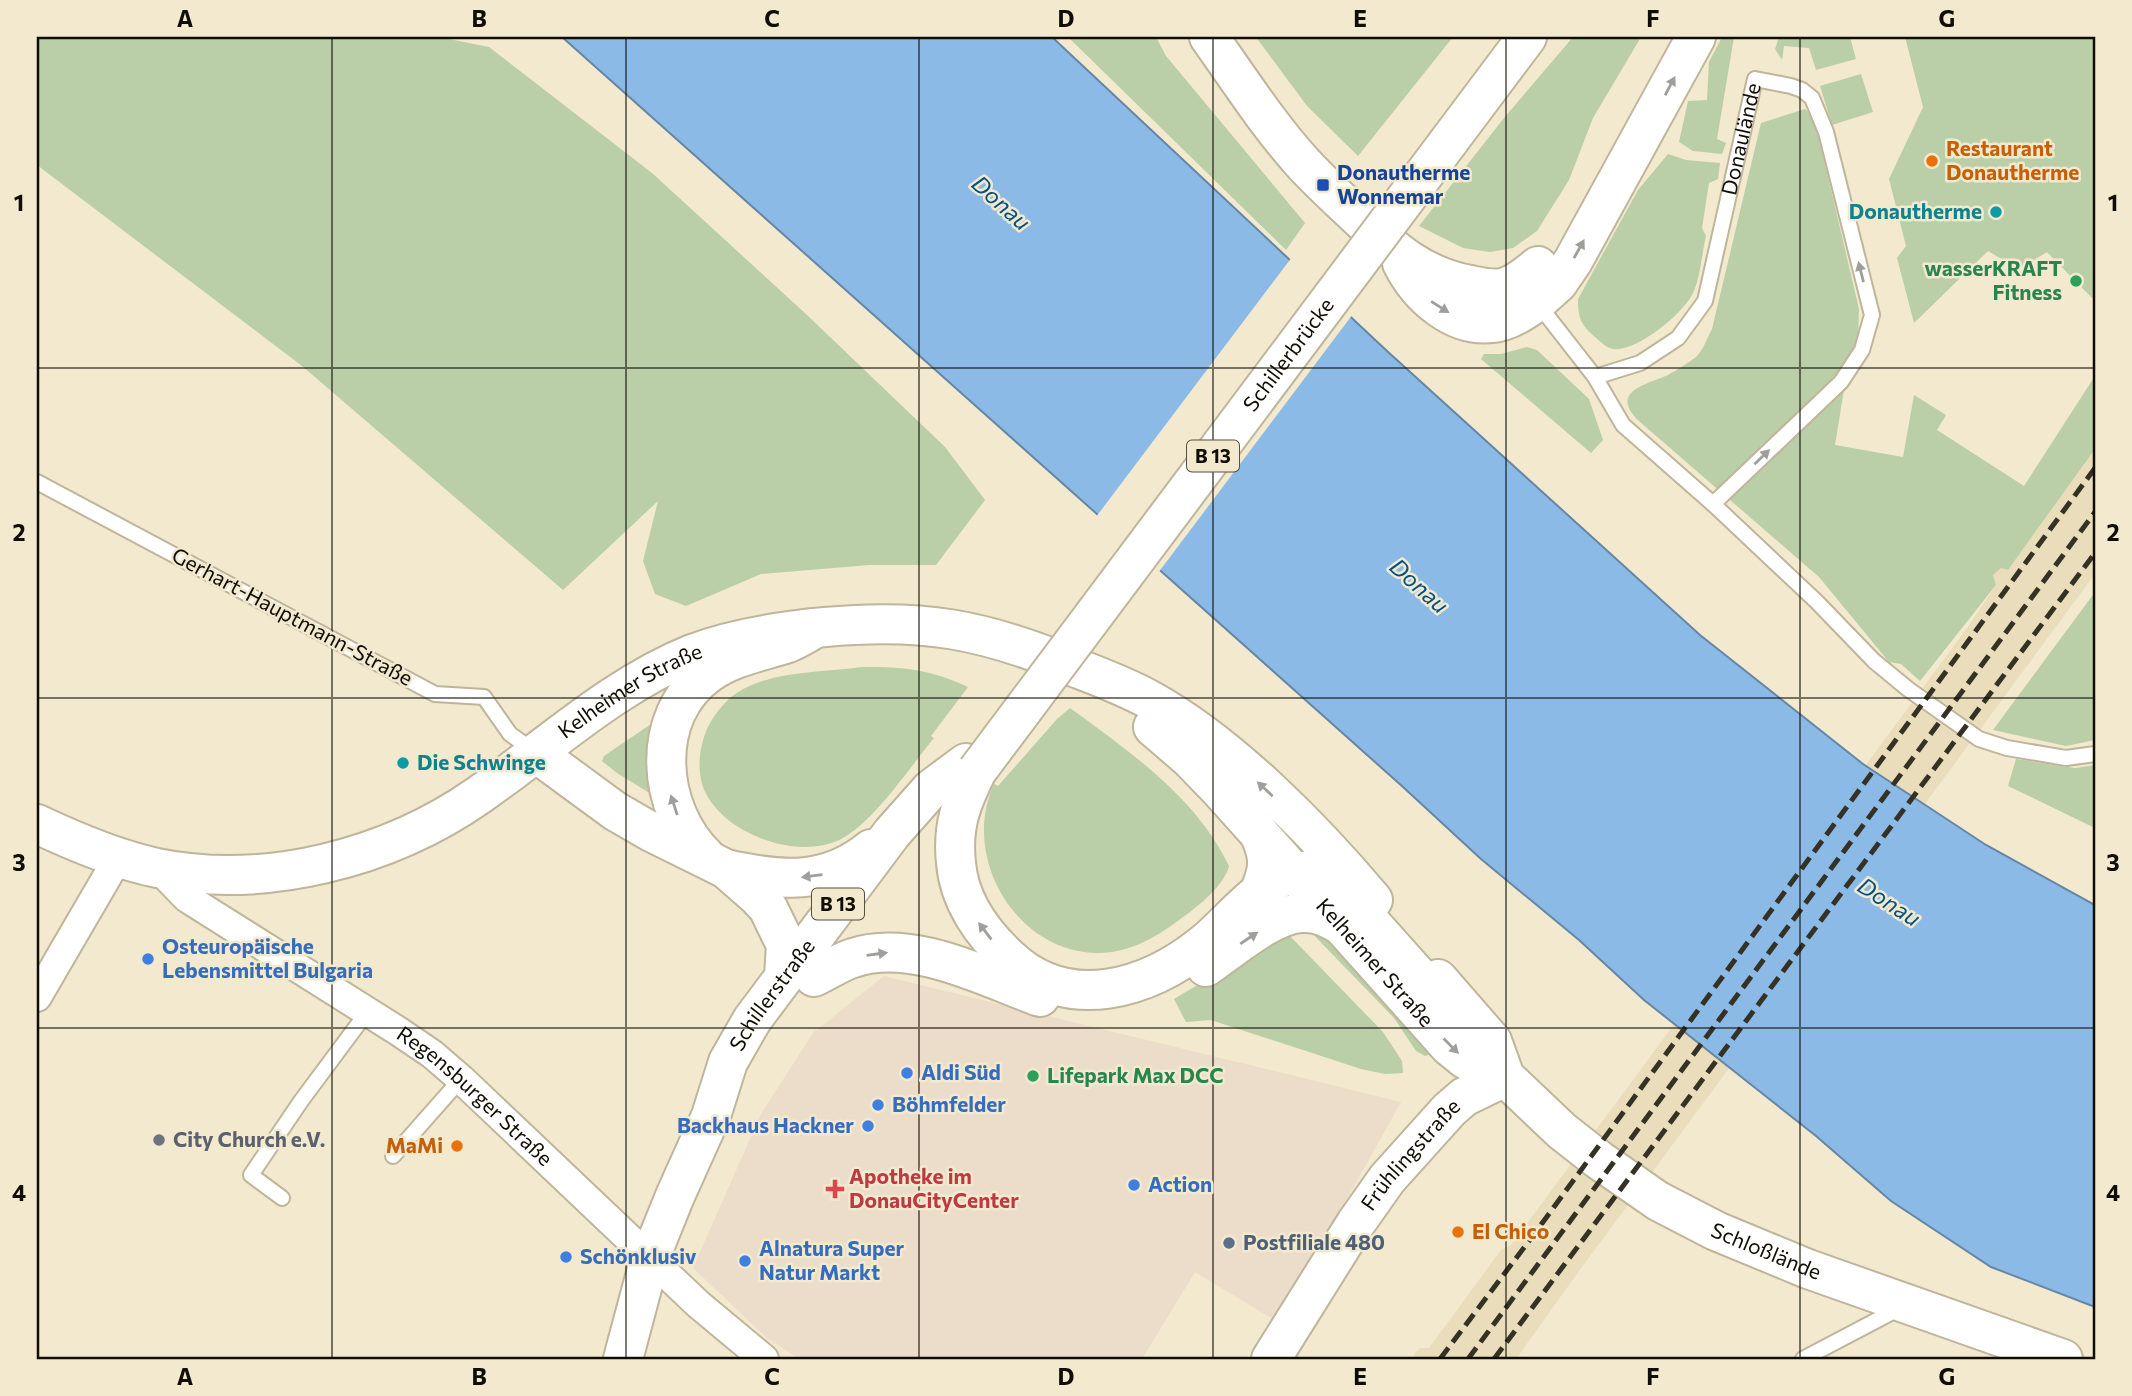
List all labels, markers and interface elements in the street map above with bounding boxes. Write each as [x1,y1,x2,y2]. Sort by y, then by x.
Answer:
text: A [177,4,194,32]
text: B [471,4,487,32]
text: C [764,4,780,32]
text: D [1058,4,1075,32]
text: E [1353,4,1367,32]
text: F [1646,4,1660,32]
text: G [1939,4,1955,32]
one-way arrow [1664,76,1676,96]
street label: Donaulände [1715,80,1765,197]
place label: Restaurant Donautherme [1946,135,2079,184]
marker: Restaurant Donautherme [1924,153,1940,169]
place label: Donautherme Wonnemar [1337,159,1470,208]
water label: Donau [967,169,1037,236]
marker: Donautherme Wonnemar [1315,177,1331,193]
text: 1 [14,188,24,216]
text: 1 [2108,188,2118,216]
place label: Donautherme [1849,198,1982,223]
marker: Donautherme [1988,204,2004,220]
one-way arrow [1573,240,1585,259]
place label: wasserKRAFT Fitness [1925,255,2062,304]
one-way arrow [1855,261,1866,283]
marker: wasserKRAFT Fitness [2068,273,2084,289]
street label: Schillerbrücke [1237,292,1338,416]
one-way arrow [1431,300,1450,313]
road number: B 13 [1187,440,1239,471]
one-way arrow [1754,449,1771,466]
text: 2 [12,518,26,546]
text: 2 [2106,518,2120,546]
street label: Gerhart-Hauptmann-Straße [168,541,417,690]
water label: Donau [1385,552,1455,619]
street label: Kelheimer Straße [553,637,705,743]
place label: Die Schwinge [417,749,546,774]
marker: Die Schwinge [395,755,411,771]
one-way arrow [1257,781,1274,797]
one-way arrow [668,794,678,815]
text: 3 [12,848,26,876]
text: 3 [2106,848,2120,876]
one-way arrow [801,871,823,882]
water label: Donau [1853,871,1926,932]
road number: B 13 [812,888,864,920]
street label: Kelheimer Straße [1312,892,1440,1031]
one-way arrow [978,922,992,940]
one-way arrow [1240,931,1259,944]
place label: Osteuropäische Lebensmittel Bulgaria [162,933,373,982]
street label: Schillerstraße [723,934,819,1055]
one-way arrow [866,948,888,959]
marker: Osteuropäische Lebensmittel Bulgaria [140,951,156,967]
street label: Regensburger Straße [393,1020,559,1170]
one-way arrow [1442,1038,1459,1054]
place label: Aldi Süd [921,1059,1001,1084]
place label: Lifepark Max DCC [1047,1062,1224,1087]
marker: Aldi Süd [899,1065,915,1081]
marker: Lifepark Max DCC [1025,1068,1041,1084]
place label: Böhmfelder [892,1091,1006,1116]
street label: Frühlingstraße [1355,1092,1464,1215]
marker: Böhmfelder [870,1097,886,1113]
place label: Backhaus Hackner [677,1112,854,1137]
marker: Backhaus Hackner [860,1118,876,1134]
place label: City Church e.V. [173,1126,325,1151]
marker: City Church e.V. [151,1132,167,1148]
place label: MaMi [386,1132,443,1157]
marker: MaMi [449,1138,465,1154]
place label: Apotheke im DonauCityCenter [849,1163,1019,1212]
place label: Action [1148,1171,1212,1196]
marker: Action [1126,1177,1142,1193]
text: 4 [12,1178,26,1206]
text: 4 [2106,1178,2120,1206]
marker: Apotheke im DonauCityCenter [827,1181,843,1197]
street label: Schloßlände [1708,1216,1825,1284]
place label: El Chico [1472,1218,1549,1243]
marker: El Chico [1450,1224,1466,1240]
place label: Postfiliale 480 [1243,1229,1385,1254]
place label: Alnatura Super Natur Markt [759,1235,904,1284]
marker: Postfiliale 480 [1221,1235,1237,1251]
place label: Schönklusiv [580,1243,697,1268]
marker: Schönklusiv [558,1249,574,1265]
marker: Alnatura Super Natur Markt [737,1253,753,1269]
text: A [177,1362,194,1390]
text: B [471,1362,487,1390]
text: C [764,1362,780,1390]
text: D [1058,1362,1075,1390]
text: E [1353,1362,1367,1390]
text: F [1646,1362,1660,1390]
text: G [1939,1362,1955,1390]

